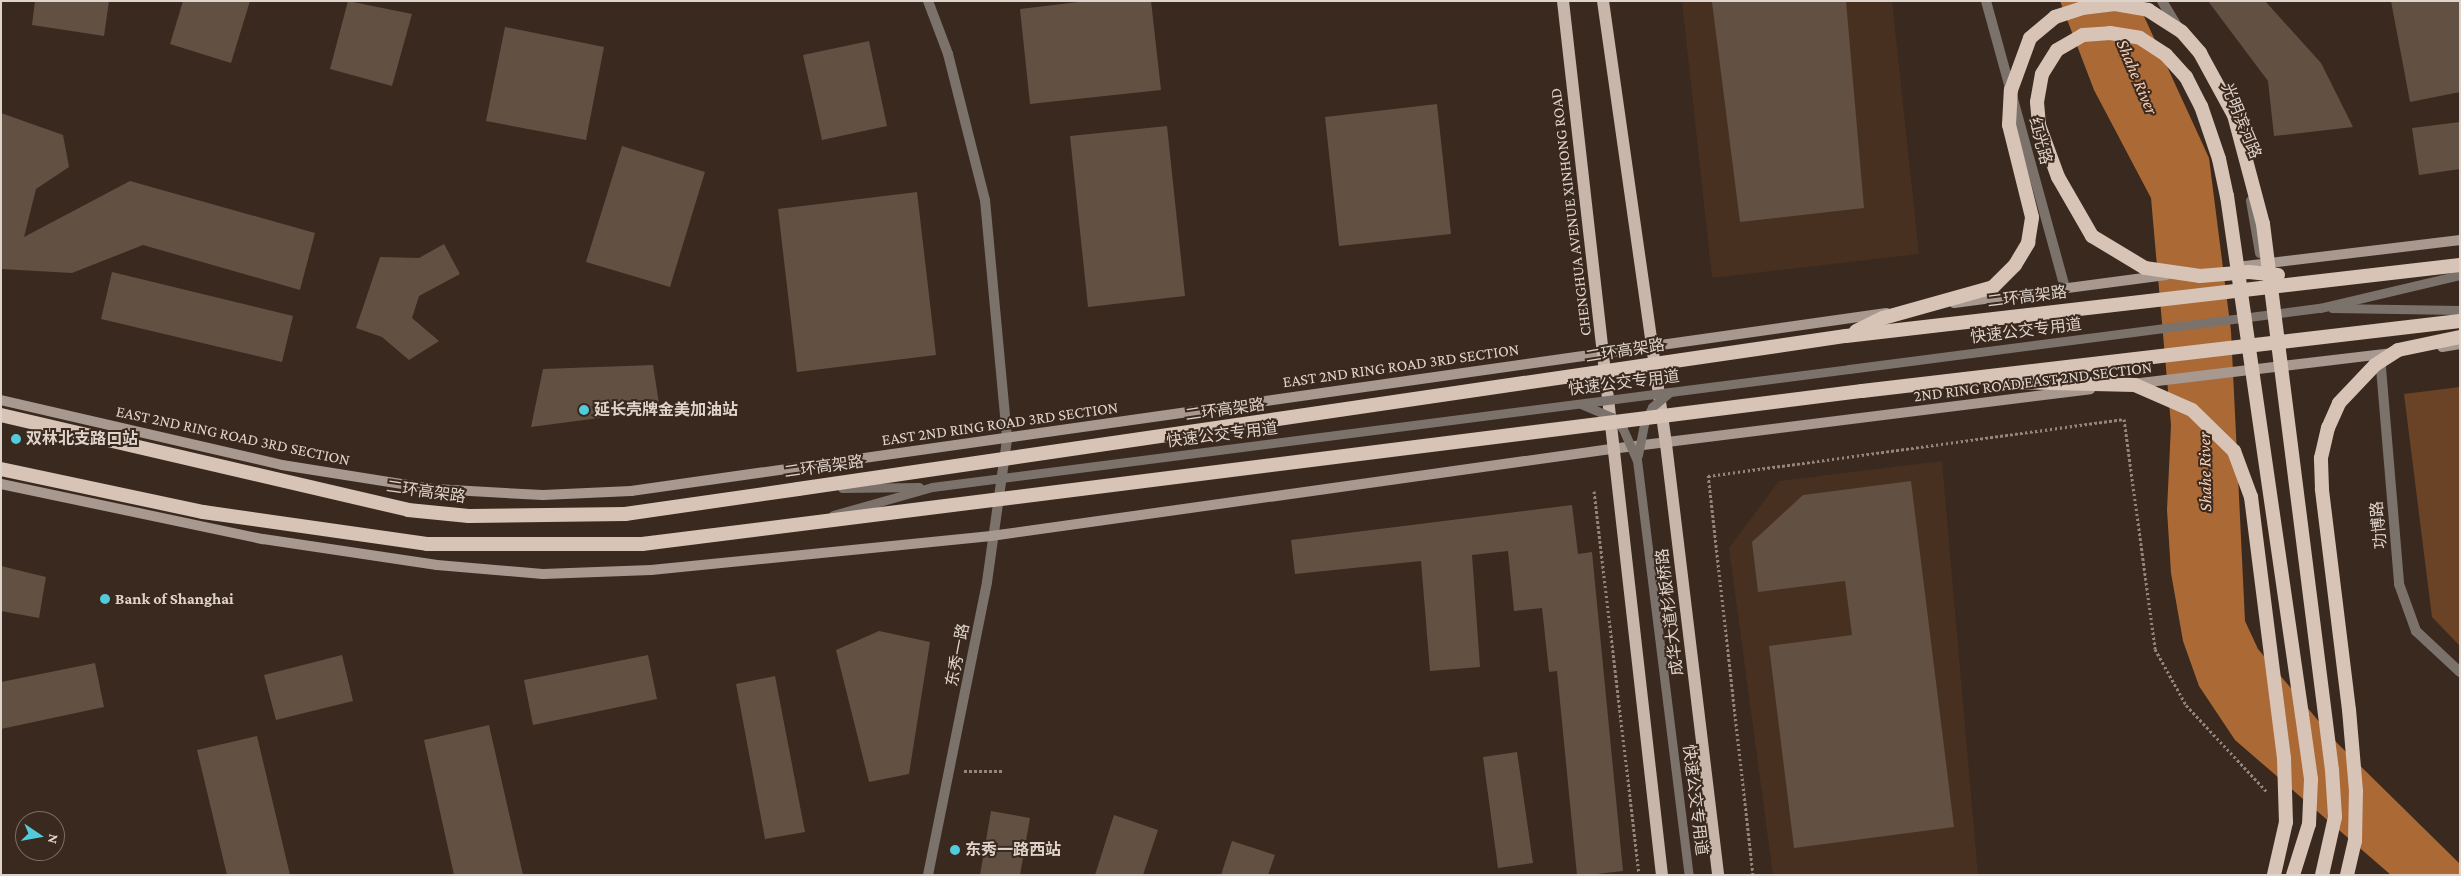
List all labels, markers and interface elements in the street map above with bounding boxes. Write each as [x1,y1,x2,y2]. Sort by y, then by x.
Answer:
water label: Shahe River [2111,36,2163,118]
street label: 光明滨河路 [2217,80,2265,162]
street label: CHENGHUA AVENUE XINHONG ROAD [1546,87,1596,337]
street label: 红光路 [2025,115,2055,167]
street label: 二环高架路 [1986,283,2068,311]
street label: 快速公交专用道 [1969,315,2083,347]
street label: 二环高架路 [1584,335,1666,367]
street label: EAST 2ND RING ROAD 3RD SECTION [1282,340,1520,392]
street label: 2ND RING ROAD EAST 2ND SECTION [1913,358,2153,406]
street label: 快速公交专用道 [1567,367,1681,399]
street label: 二环高架路 [1184,395,1266,425]
street label: EAST 2ND RING ROAD 3RD SECTION [881,398,1119,450]
place label: 延长壳牌金美加油站 [594,400,738,420]
street label: EAST 2ND RING ROAD 3RD SECTION [114,402,352,470]
marker: 延长壳牌金美加油站 [578,404,590,416]
street label: 快速公交专用道 [1165,419,1279,451]
place label: 双林北支路口站 [26,429,138,449]
water label: Shahe River [2194,432,2216,512]
marker: 双林北支路口站 [10,433,22,445]
street label: 二环高架路 [783,452,865,482]
street label: 二环高架路 [385,477,467,507]
street label: 功博路 [2367,500,2391,550]
street label: 成华大道杉板桥路 [1653,547,1687,677]
place label: Bank of Shanghai [115,589,234,609]
marker: Bank of Shanghai [99,593,111,605]
street label: 东秀一路 [942,622,974,688]
street label: 快速公交专用道 [1679,743,1711,857]
north arrow [15,811,65,861]
text: N [45,833,63,845]
place label: 东秀一路西站 [965,840,1061,860]
marker: 东秀一路西站 [949,844,961,856]

